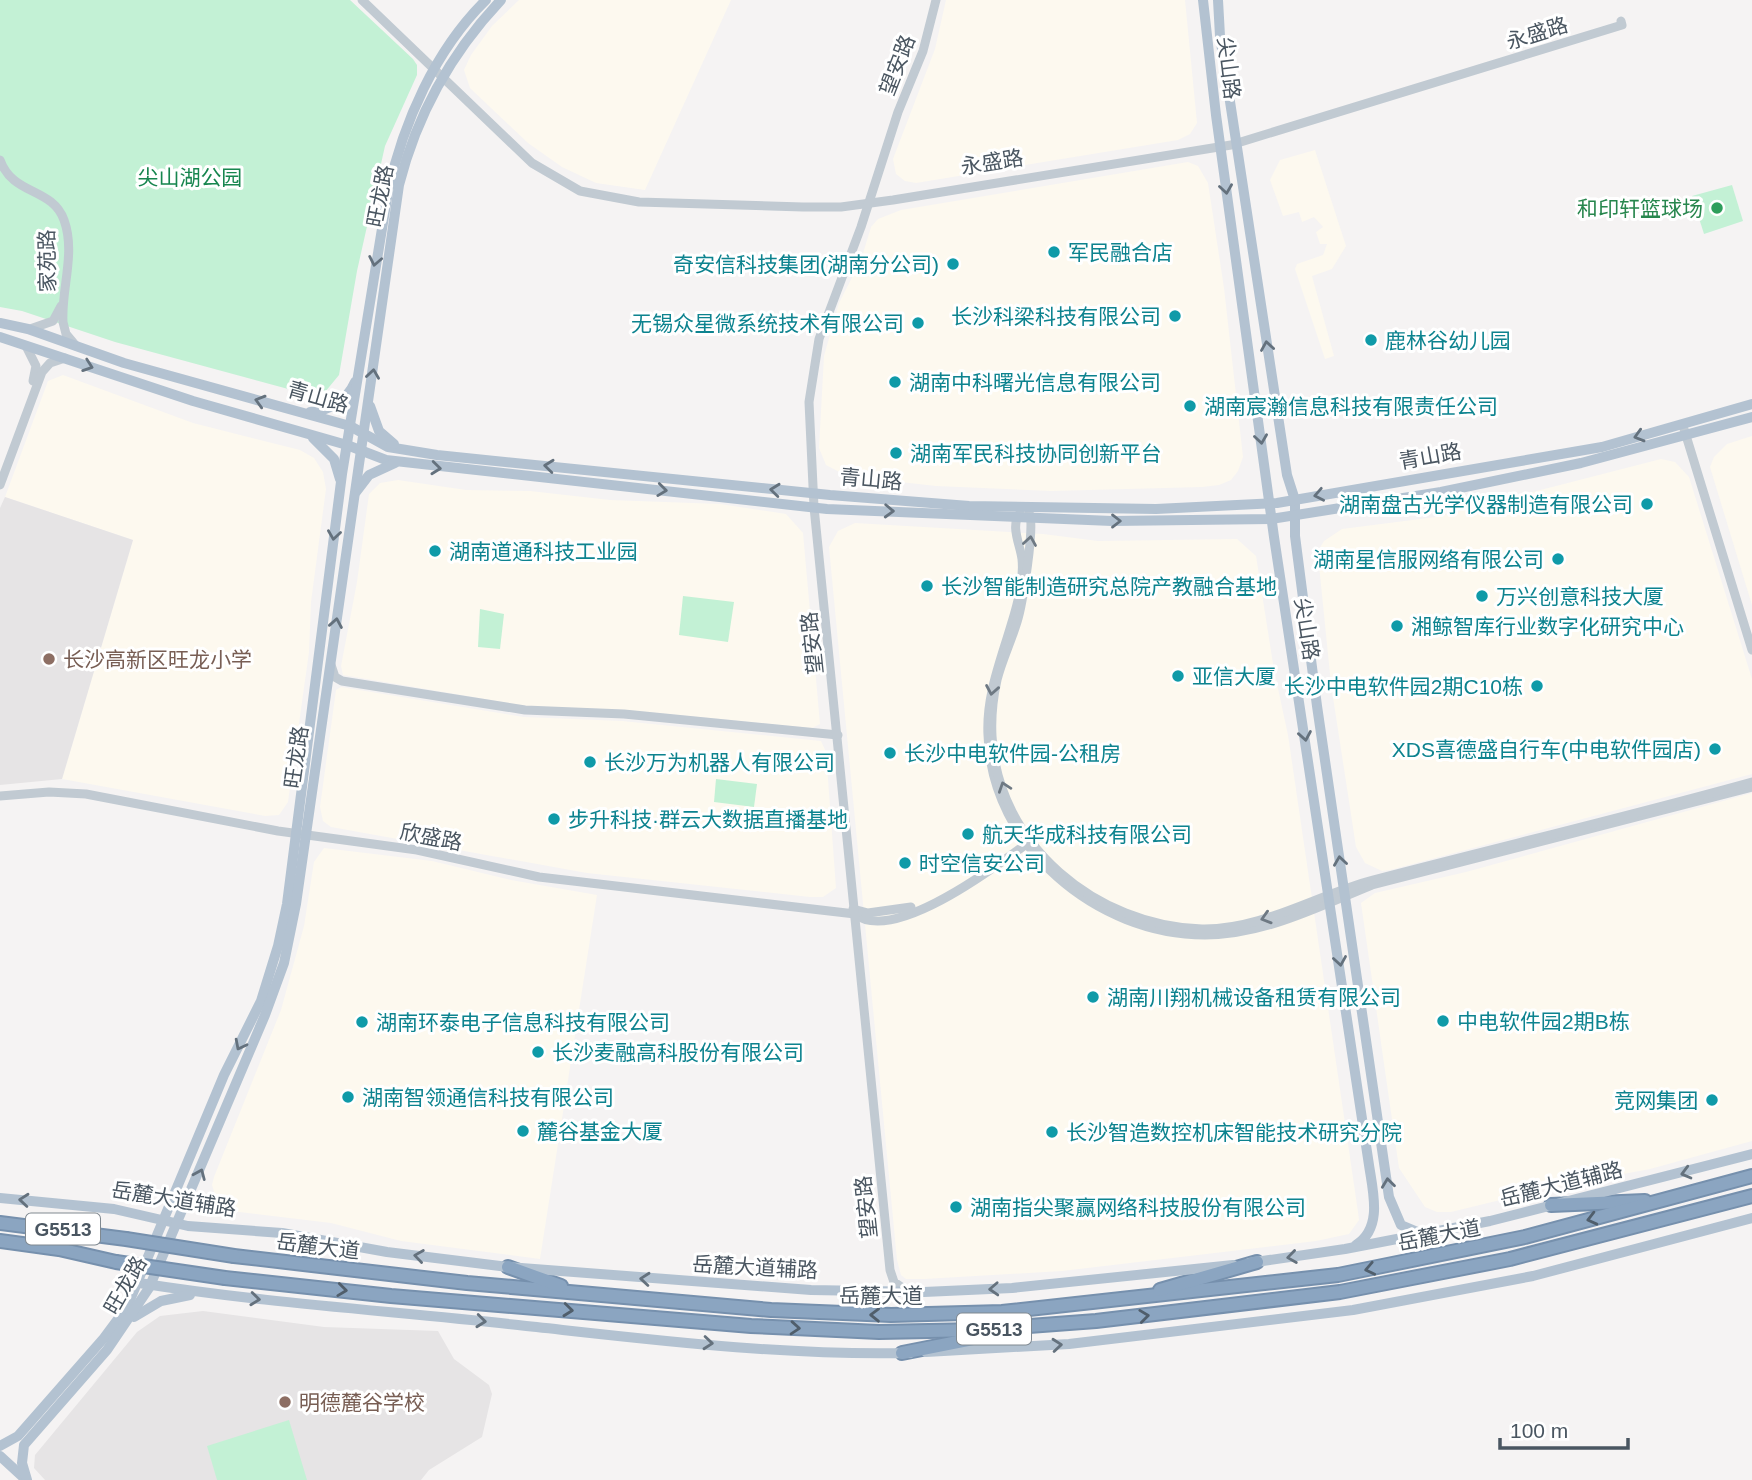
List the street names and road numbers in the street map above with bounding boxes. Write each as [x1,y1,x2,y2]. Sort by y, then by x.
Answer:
street label: 永盛路 [1504,13,1570,53]
street label: 望安路 [875,31,919,99]
street label: 尖山路 [1214,35,1244,101]
street label: 永盛路 [959,146,1025,178]
street label: 旺龙路 [363,163,397,229]
street label: 家苑路 [35,229,59,293]
street label: 青山路 [285,377,351,417]
street label: 青山路 [1397,439,1463,473]
street label: 青山路 [839,465,903,493]
street label: 尖山路 [1291,596,1323,662]
street label: 望安路 [797,610,827,676]
street label: 旺龙路 [280,724,312,790]
street label: 欣盛路 [398,820,464,854]
street label: 岳麓大道辅路 [1497,1158,1625,1210]
street label: 望安路 [851,1174,881,1240]
street label: 岳麓大道辅路 [110,1178,238,1220]
road number: G5513 [26,1214,100,1245]
street label: 岳麓大道 [1396,1216,1482,1254]
street label: 岳麓大道 [275,1229,361,1263]
street label: 旺龙路 [99,1252,151,1318]
street label: 岳麓大道辅路 [691,1252,819,1282]
street label: 岳麓大道 [839,1284,923,1307]
road number: G5513 [957,1314,1031,1344]

